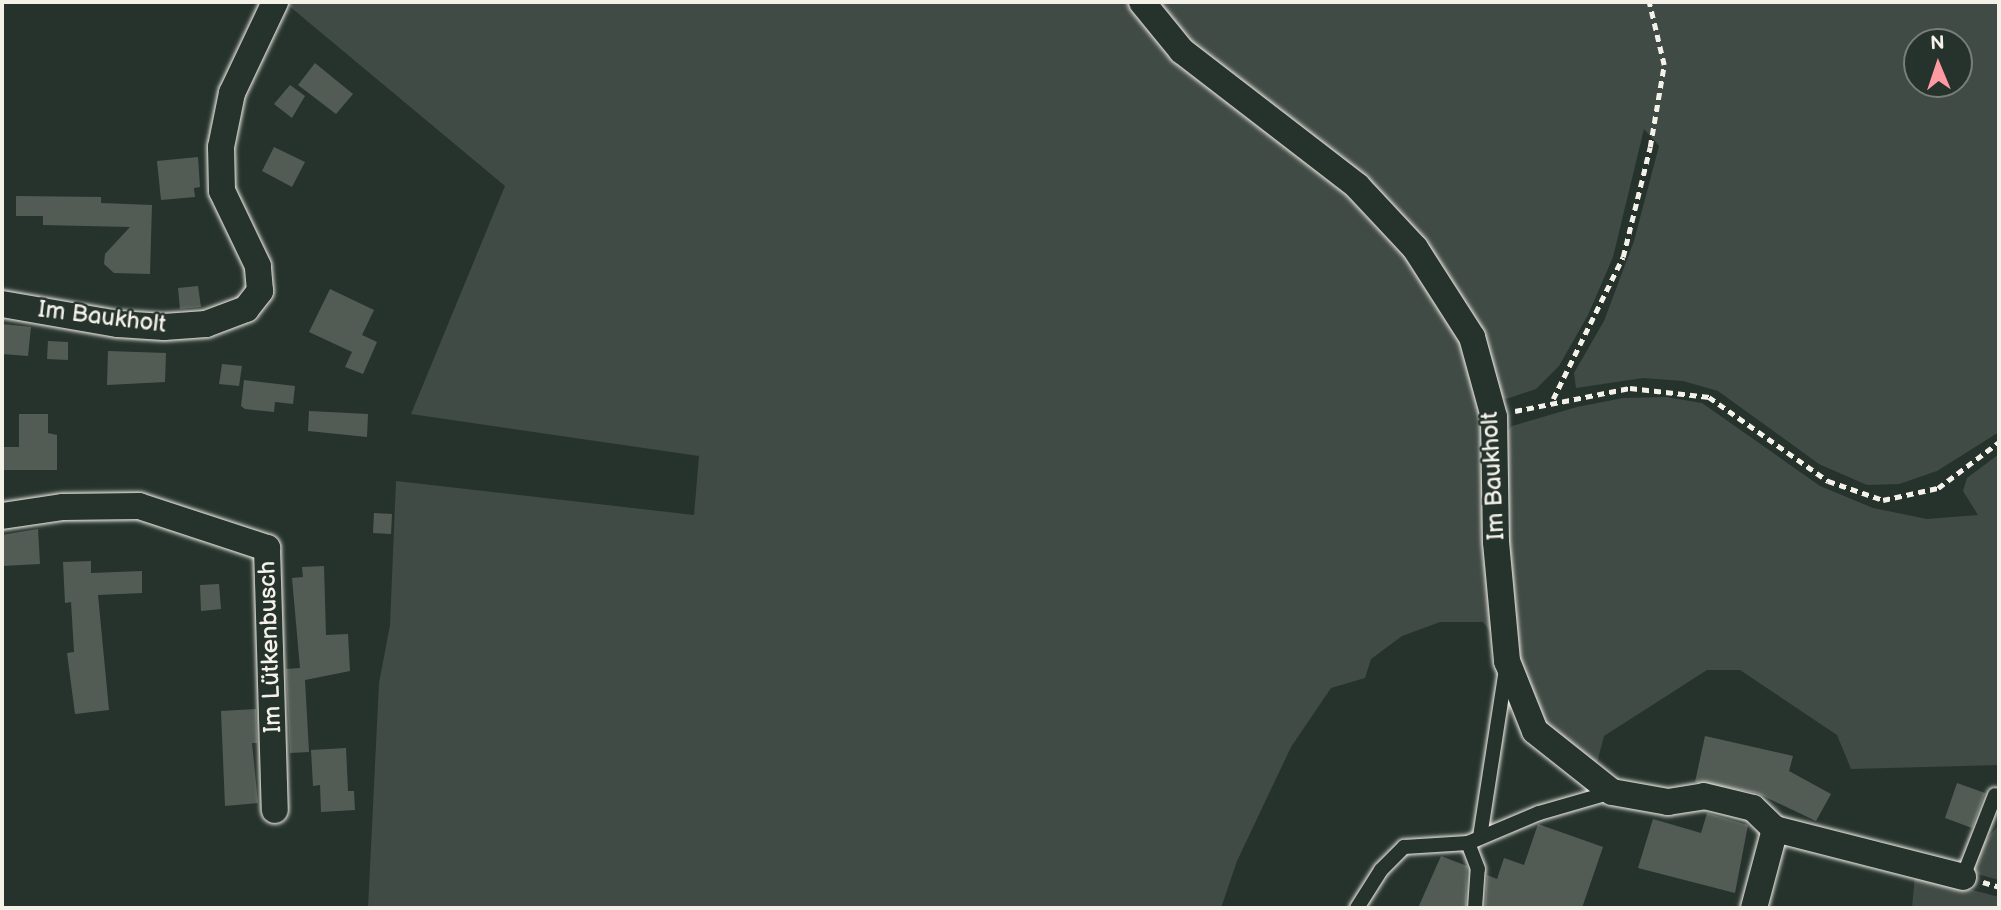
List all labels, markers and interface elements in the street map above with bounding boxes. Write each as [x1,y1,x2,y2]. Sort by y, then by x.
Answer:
north arrow [1903,28,1973,98]
text: N [1930,32,1945,55]
street label: Im Baukholt [36,295,168,339]
street label: Im Baukholt [1475,411,1511,541]
street label: Im Lütkenbusch [253,560,287,734]

